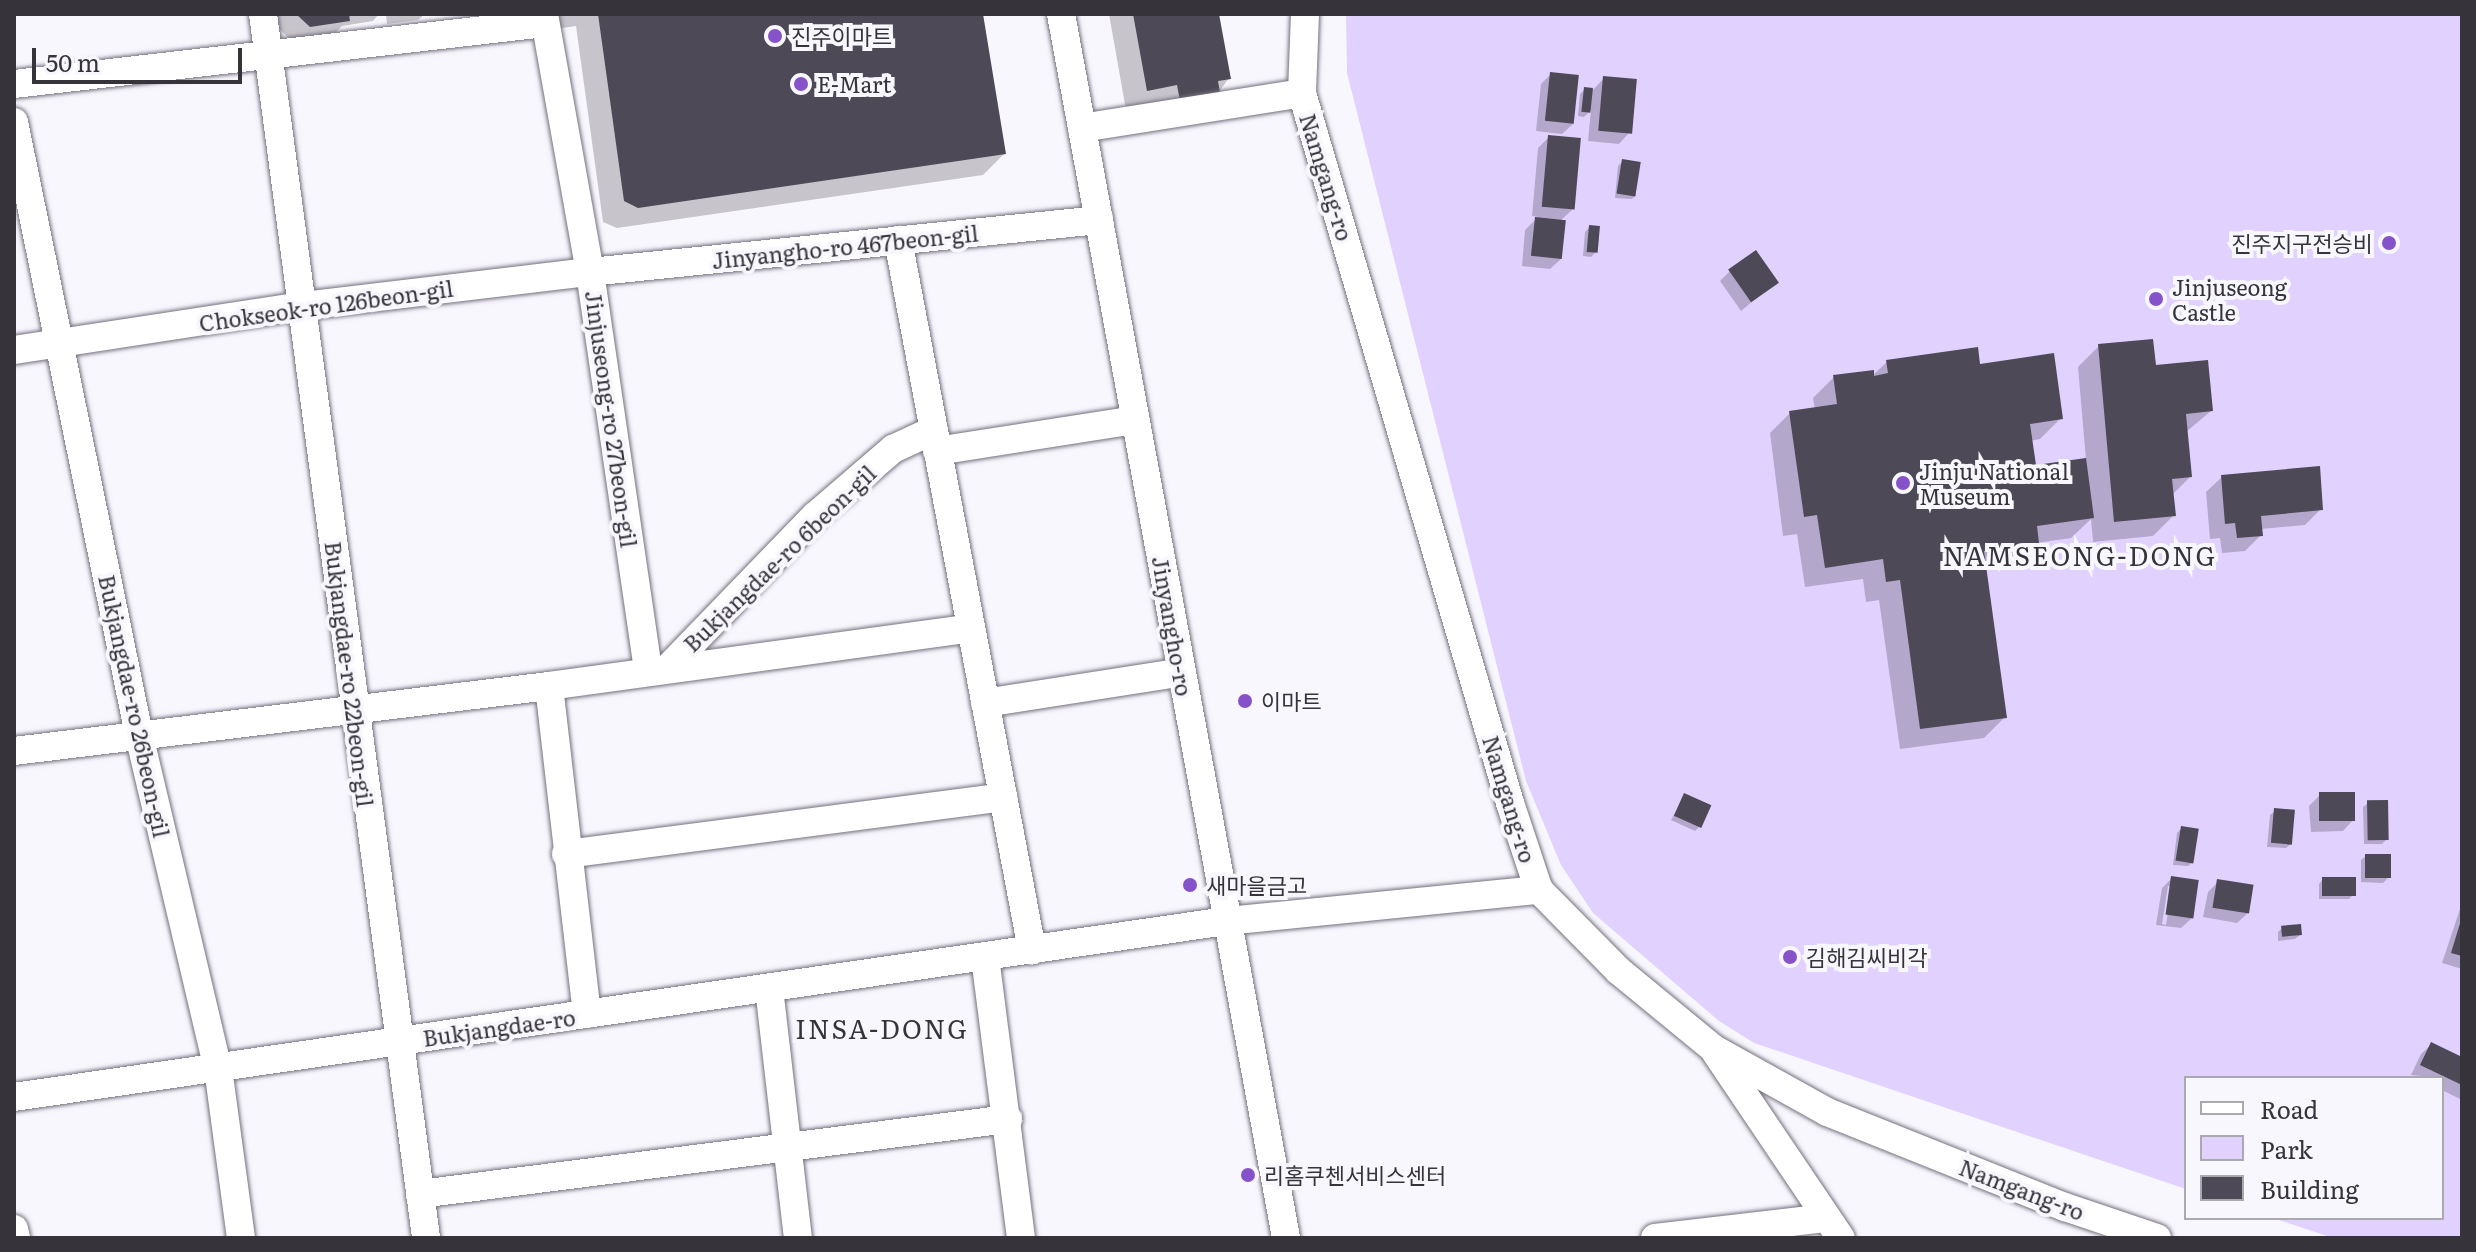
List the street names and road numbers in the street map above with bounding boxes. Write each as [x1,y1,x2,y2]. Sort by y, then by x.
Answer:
street label: Namgang-ro [1295,110,1359,244]
street label: Jinyangho-ro 467beon-gil [710,219,980,273]
street label: Chokseok-ro 126beon-gil [197,274,455,336]
street label: Jinjuseong-ro 27beon-gil [581,289,643,549]
street label: Bukjangdae-ro 6beon-gil [677,459,881,657]
street label: Bukjangdae-ro 22beon-gil [321,540,379,808]
street label: Jinyangho-ro [1148,554,1198,698]
street label: Bukjangdae-ro 26beon-gil [94,572,176,840]
street label: Namgang-ro [1478,732,1542,866]
street label: Bukjangdae-ro [421,1003,577,1051]
street label: Namgang-ro [1956,1153,2088,1225]

